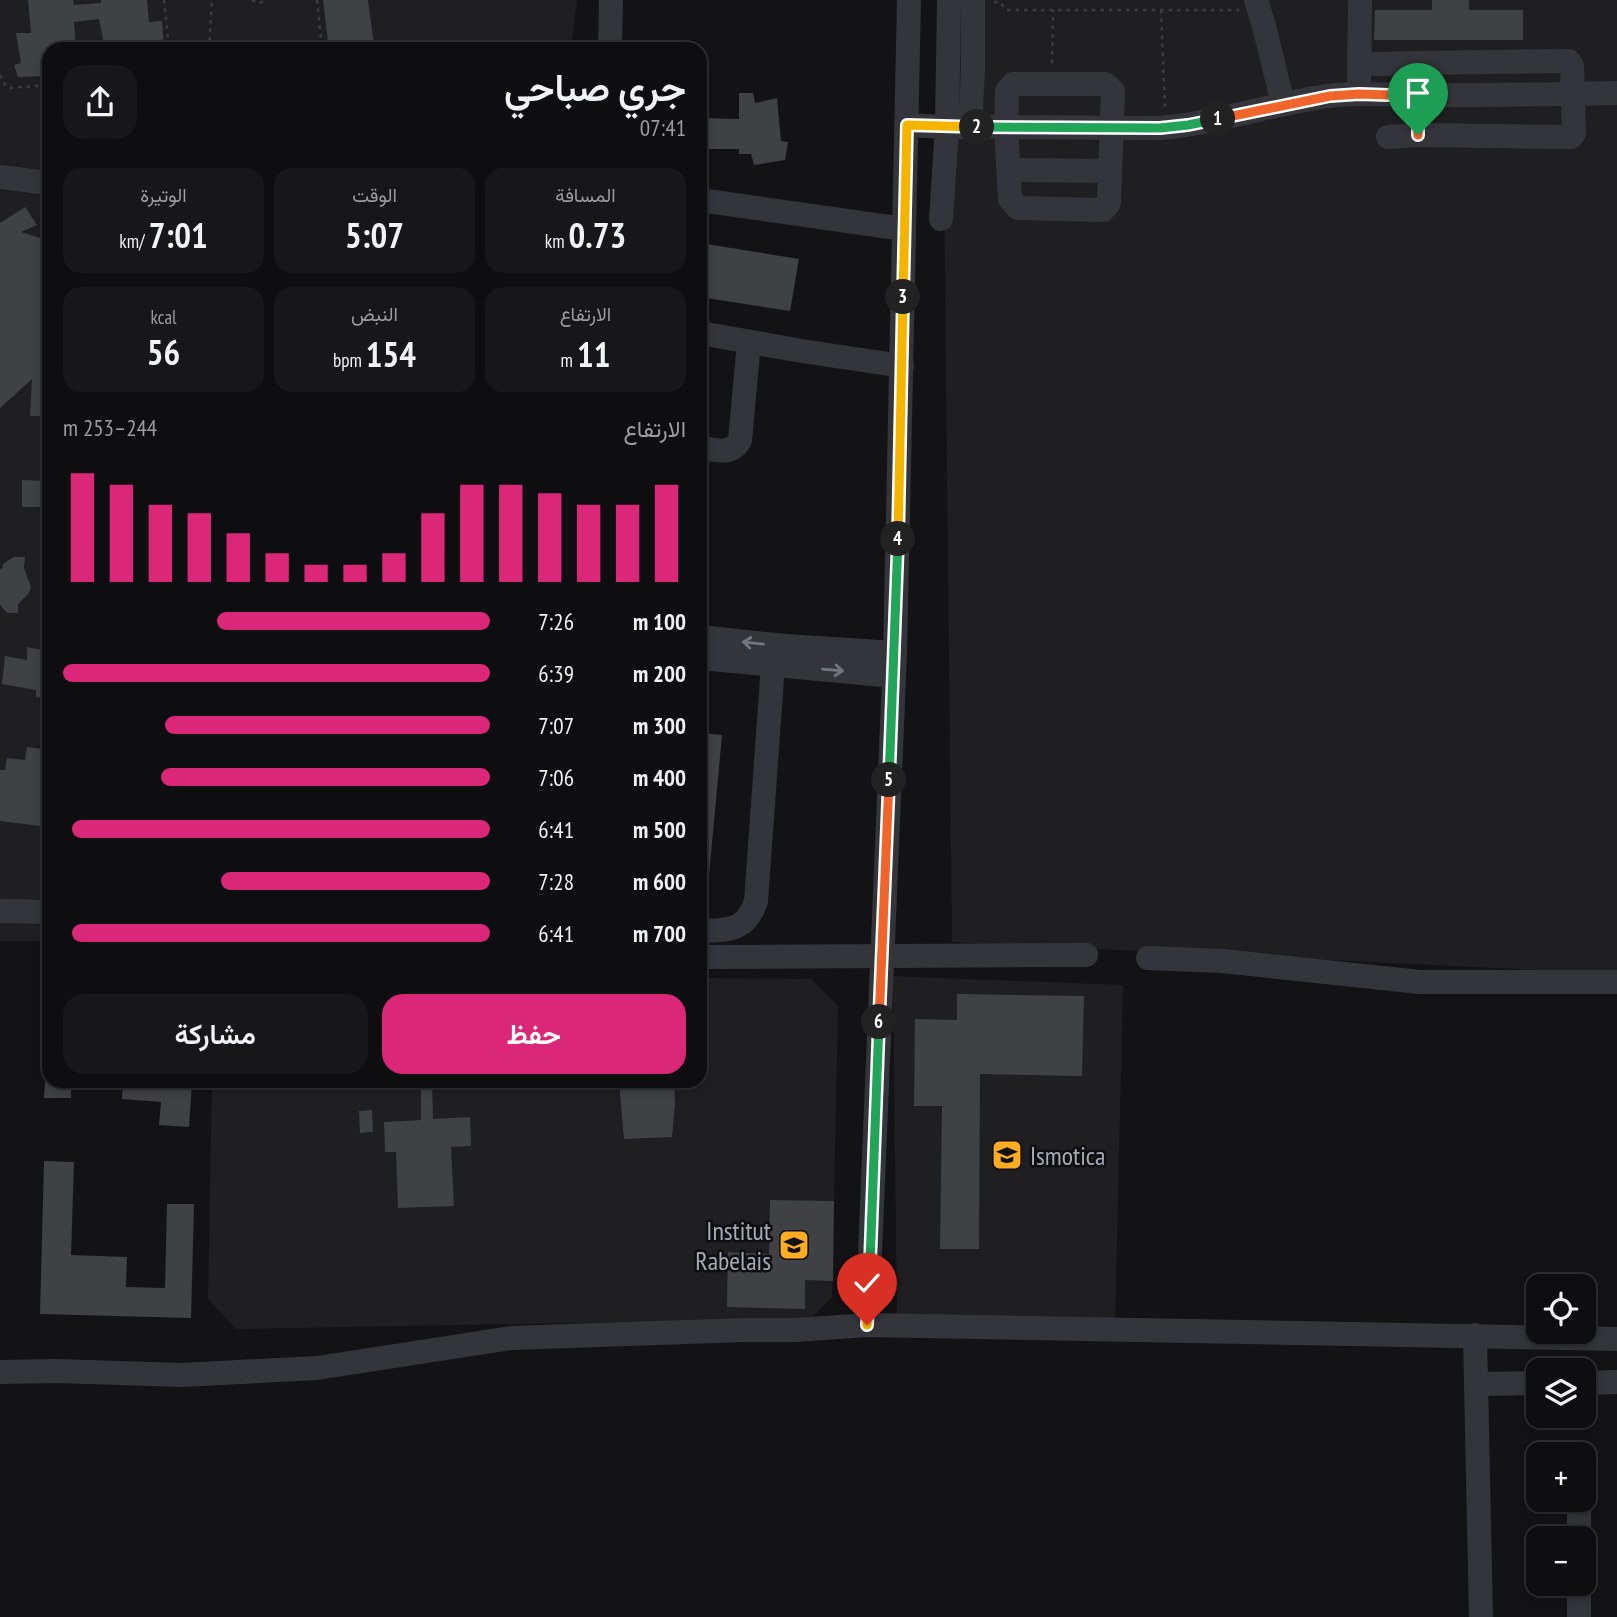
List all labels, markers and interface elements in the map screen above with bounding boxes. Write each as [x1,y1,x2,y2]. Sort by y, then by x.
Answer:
text: جري صباحي [504,62,686,111]
pin [1388,63,1448,135]
button: share [63,65,137,139]
icon: arrive [1399,74,1437,112]
pin: 1 [1200,102,1236,136]
text: 1 [1213,106,1222,130]
pin: 2 [960,110,995,144]
text: 07:41 [640,113,686,142]
text: 2 [972,114,981,138]
text: الوتيرة [140,183,187,207]
text: الوقت [352,183,397,207]
text: المسافة [555,183,616,207]
text: 7:01 [149,212,208,258]
text: 5:07 [345,212,404,258]
text: 0.73 [569,212,626,258]
text: /km [119,229,149,253]
text: km [545,229,569,253]
pin: 3 [886,280,920,314]
text: 3 [898,284,907,308]
text: النبض [351,302,398,326]
text: الارتفاع [560,302,611,326]
text: kcal [151,305,176,329]
text: 56 [147,329,180,375]
text: 154 [366,331,416,377]
text: 11 [577,331,610,377]
text: bpm [333,348,366,372]
text: m [561,348,577,372]
text: 244–253 m [63,413,157,442]
text: الارتفاع [624,414,686,443]
pin: 4 [880,522,916,556]
text: 4 [893,526,902,550]
text: 7:26 [538,607,574,636]
text: 100 m [633,607,686,636]
one-way arrow [742,636,765,649]
text: 6:39 [538,659,574,688]
text: 200 m [633,659,686,688]
one-way arrow [821,664,844,677]
text: 7:07 [538,711,574,740]
text: 300 m [633,711,686,740]
pin: 5 [872,762,906,798]
text: 7:06 [538,763,574,792]
text: 400 m [633,763,686,792]
text: 5 [884,767,893,791]
text: 6:41 [538,815,574,844]
text: 500 m [633,815,686,844]
text: 7:28 [538,867,574,896]
text: 600 m [633,867,686,896]
text: 6:41 [538,919,574,948]
text: 700 m [633,919,686,948]
button: مشاركة [63,994,368,1074]
button: حفظ [382,994,686,1074]
pin: 6 [862,1004,896,1040]
text: 6 [874,1009,883,1033]
school or university icon: Ismotica [990,1138,1024,1172]
place label: Ismotica [1030,1139,1105,1172]
place label: Institut Rabelais [695,1214,771,1277]
school or university icon: Institut Rabelais [777,1228,811,1262]
pin [837,1253,897,1325]
icon: check [848,1264,886,1302]
map controls [1526,1274,1596,1596]
button: locate [1526,1274,1596,1344]
button: layers [1526,1358,1596,1428]
button: + [1526,1442,1596,1512]
button: − [1526,1526,1596,1596]

